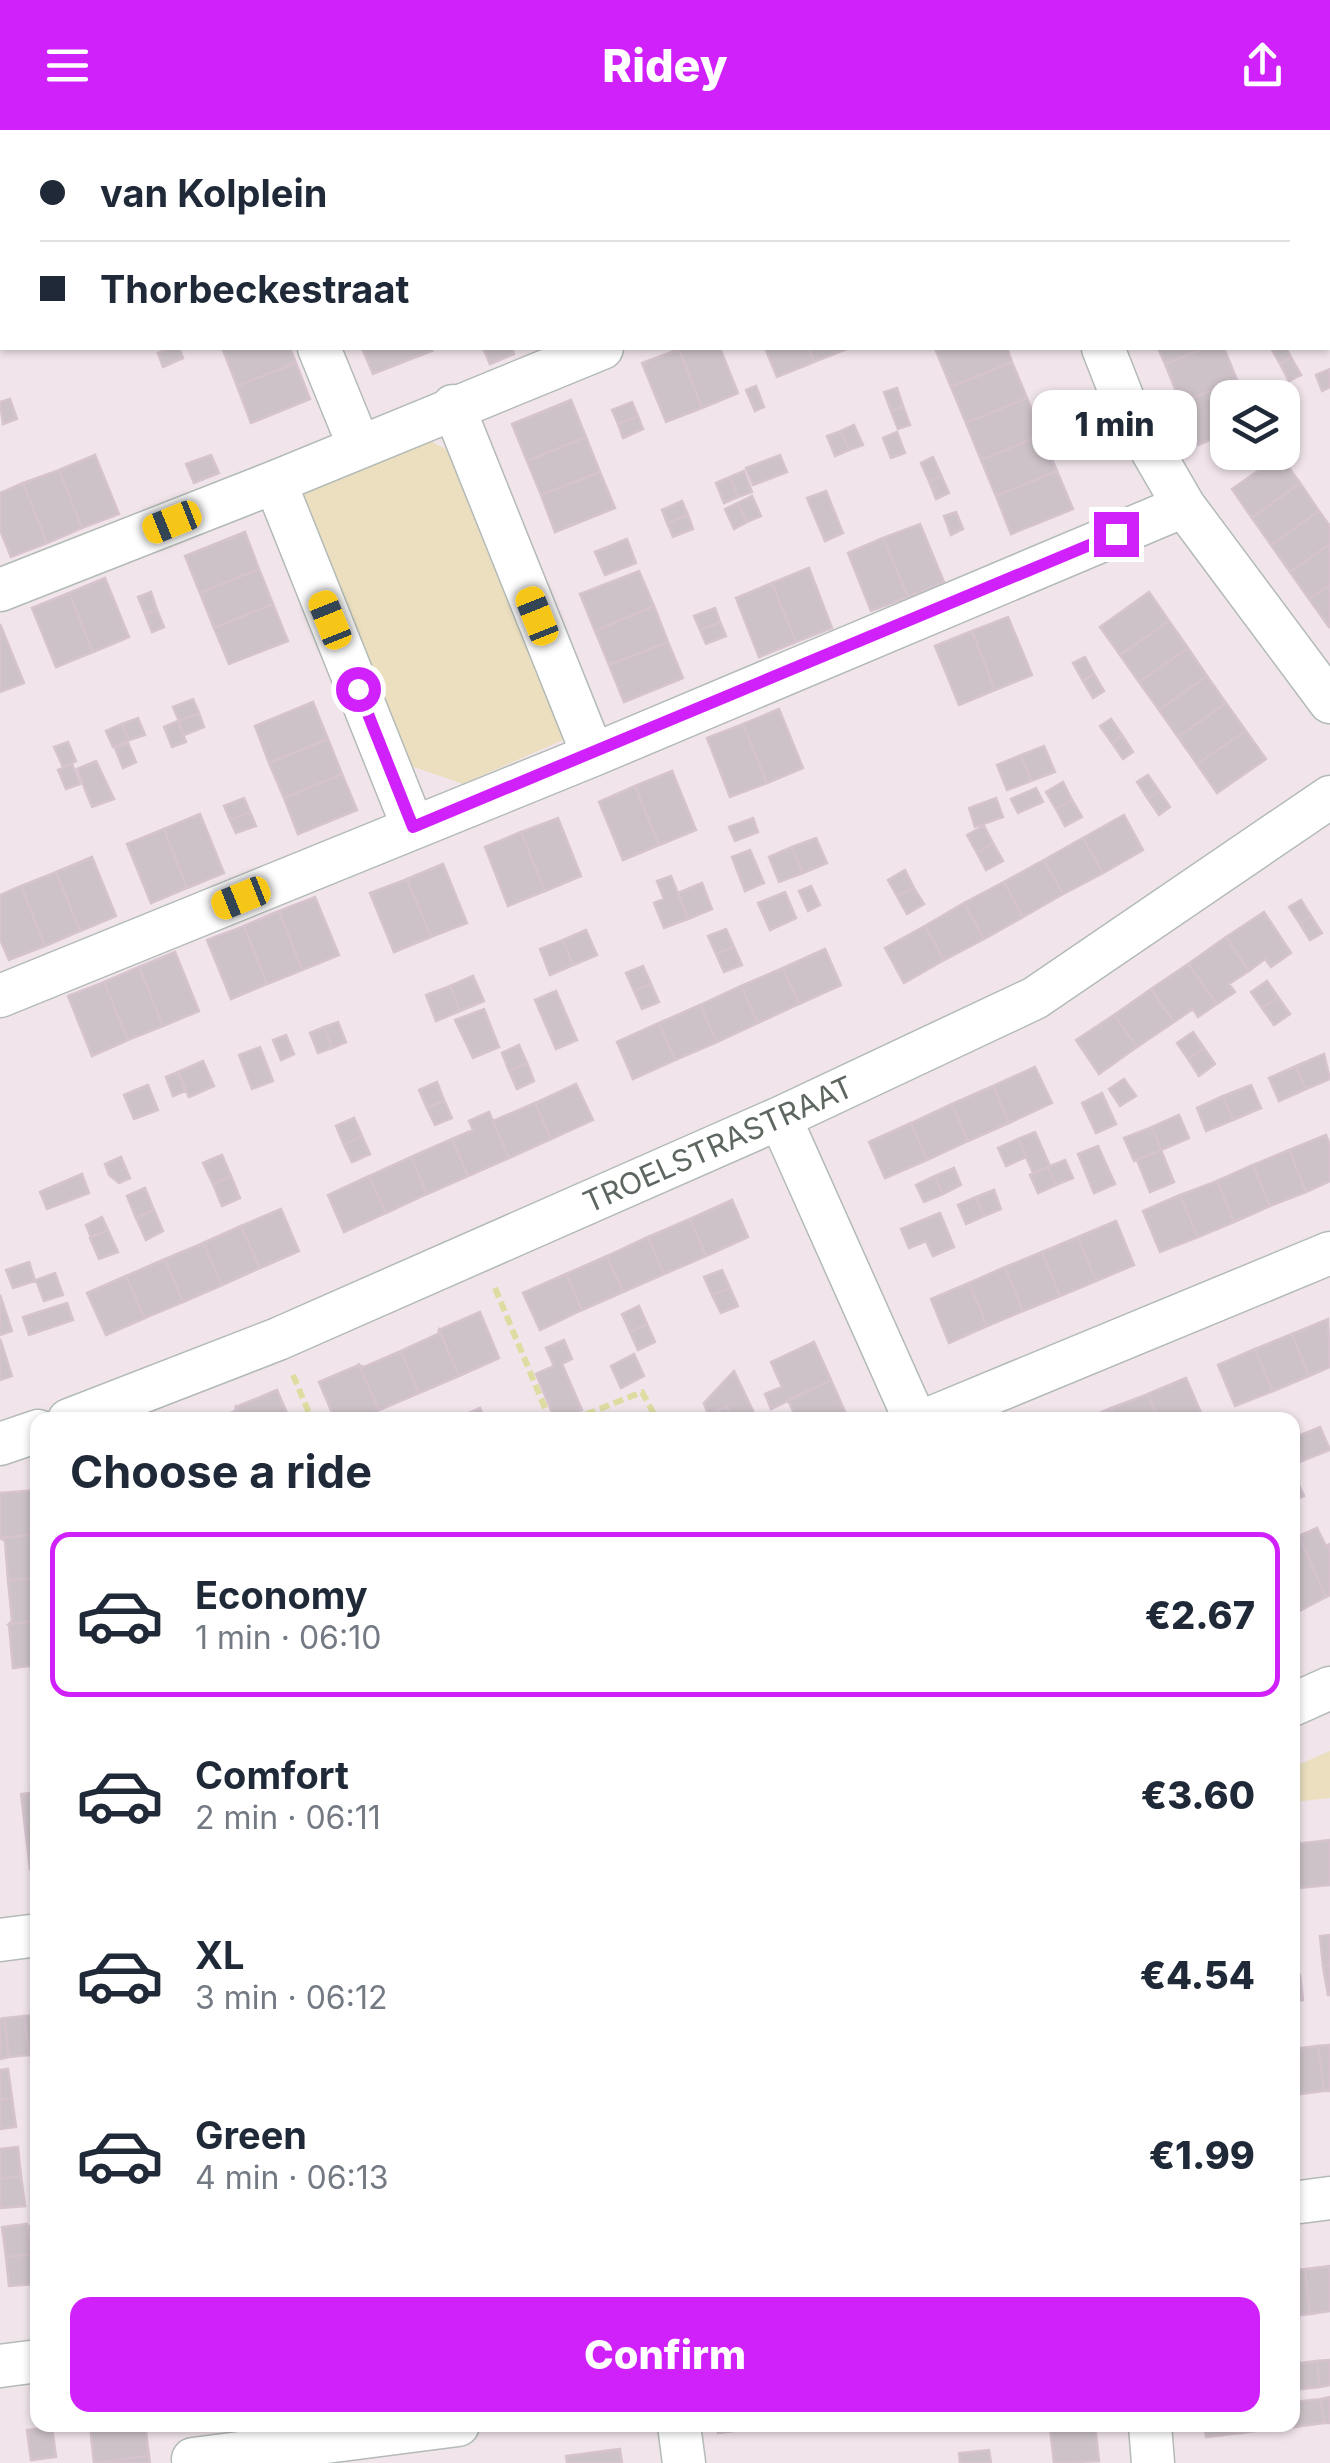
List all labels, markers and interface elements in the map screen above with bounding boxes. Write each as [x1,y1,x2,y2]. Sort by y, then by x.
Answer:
icon: menu [40,38,95,93]
text: Ridey [602,38,728,93]
icon: share [1235,38,1290,93]
text: van Kolplein [100,170,327,216]
text: Thorbeckestraat [100,266,409,312]
map controls [1210,380,1300,470]
button: layers [1210,380,1300,470]
callout: 1 min [1034,389,1198,459]
text: 1 min [1074,405,1155,444]
car [139,497,205,547]
route end [1094,512,1139,557]
car [512,583,562,649]
car [305,587,355,653]
route start [336,667,381,712]
car [208,873,274,923]
street label: TROELSTRASTRAAT [577,1068,859,1220]
text: Choose a ride [70,1444,372,1499]
icon: car [75,1570,165,1660]
text: Economy [195,1572,368,1618]
text: €2.67 [1145,1592,1255,1638]
text: 1 min · 06:10 [195,1618,381,1657]
icon: car [75,1750,165,1840]
text: Comfort [195,1752,349,1798]
text: €3.60 [1141,1772,1255,1818]
text: 2 min · 06:11 [195,1798,381,1837]
icon: car [75,1930,165,2020]
text: XL [195,1932,245,1978]
text: €4.54 [1140,1952,1255,1998]
text: 3 min · 06:12 [195,1978,387,2017]
icon: car [75,2110,165,2200]
text: Green [195,2112,307,2158]
text: €1.99 [1149,2132,1255,2178]
text: 4 min · 06:13 [195,2158,389,2197]
button: Confirm [70,2297,1260,2412]

